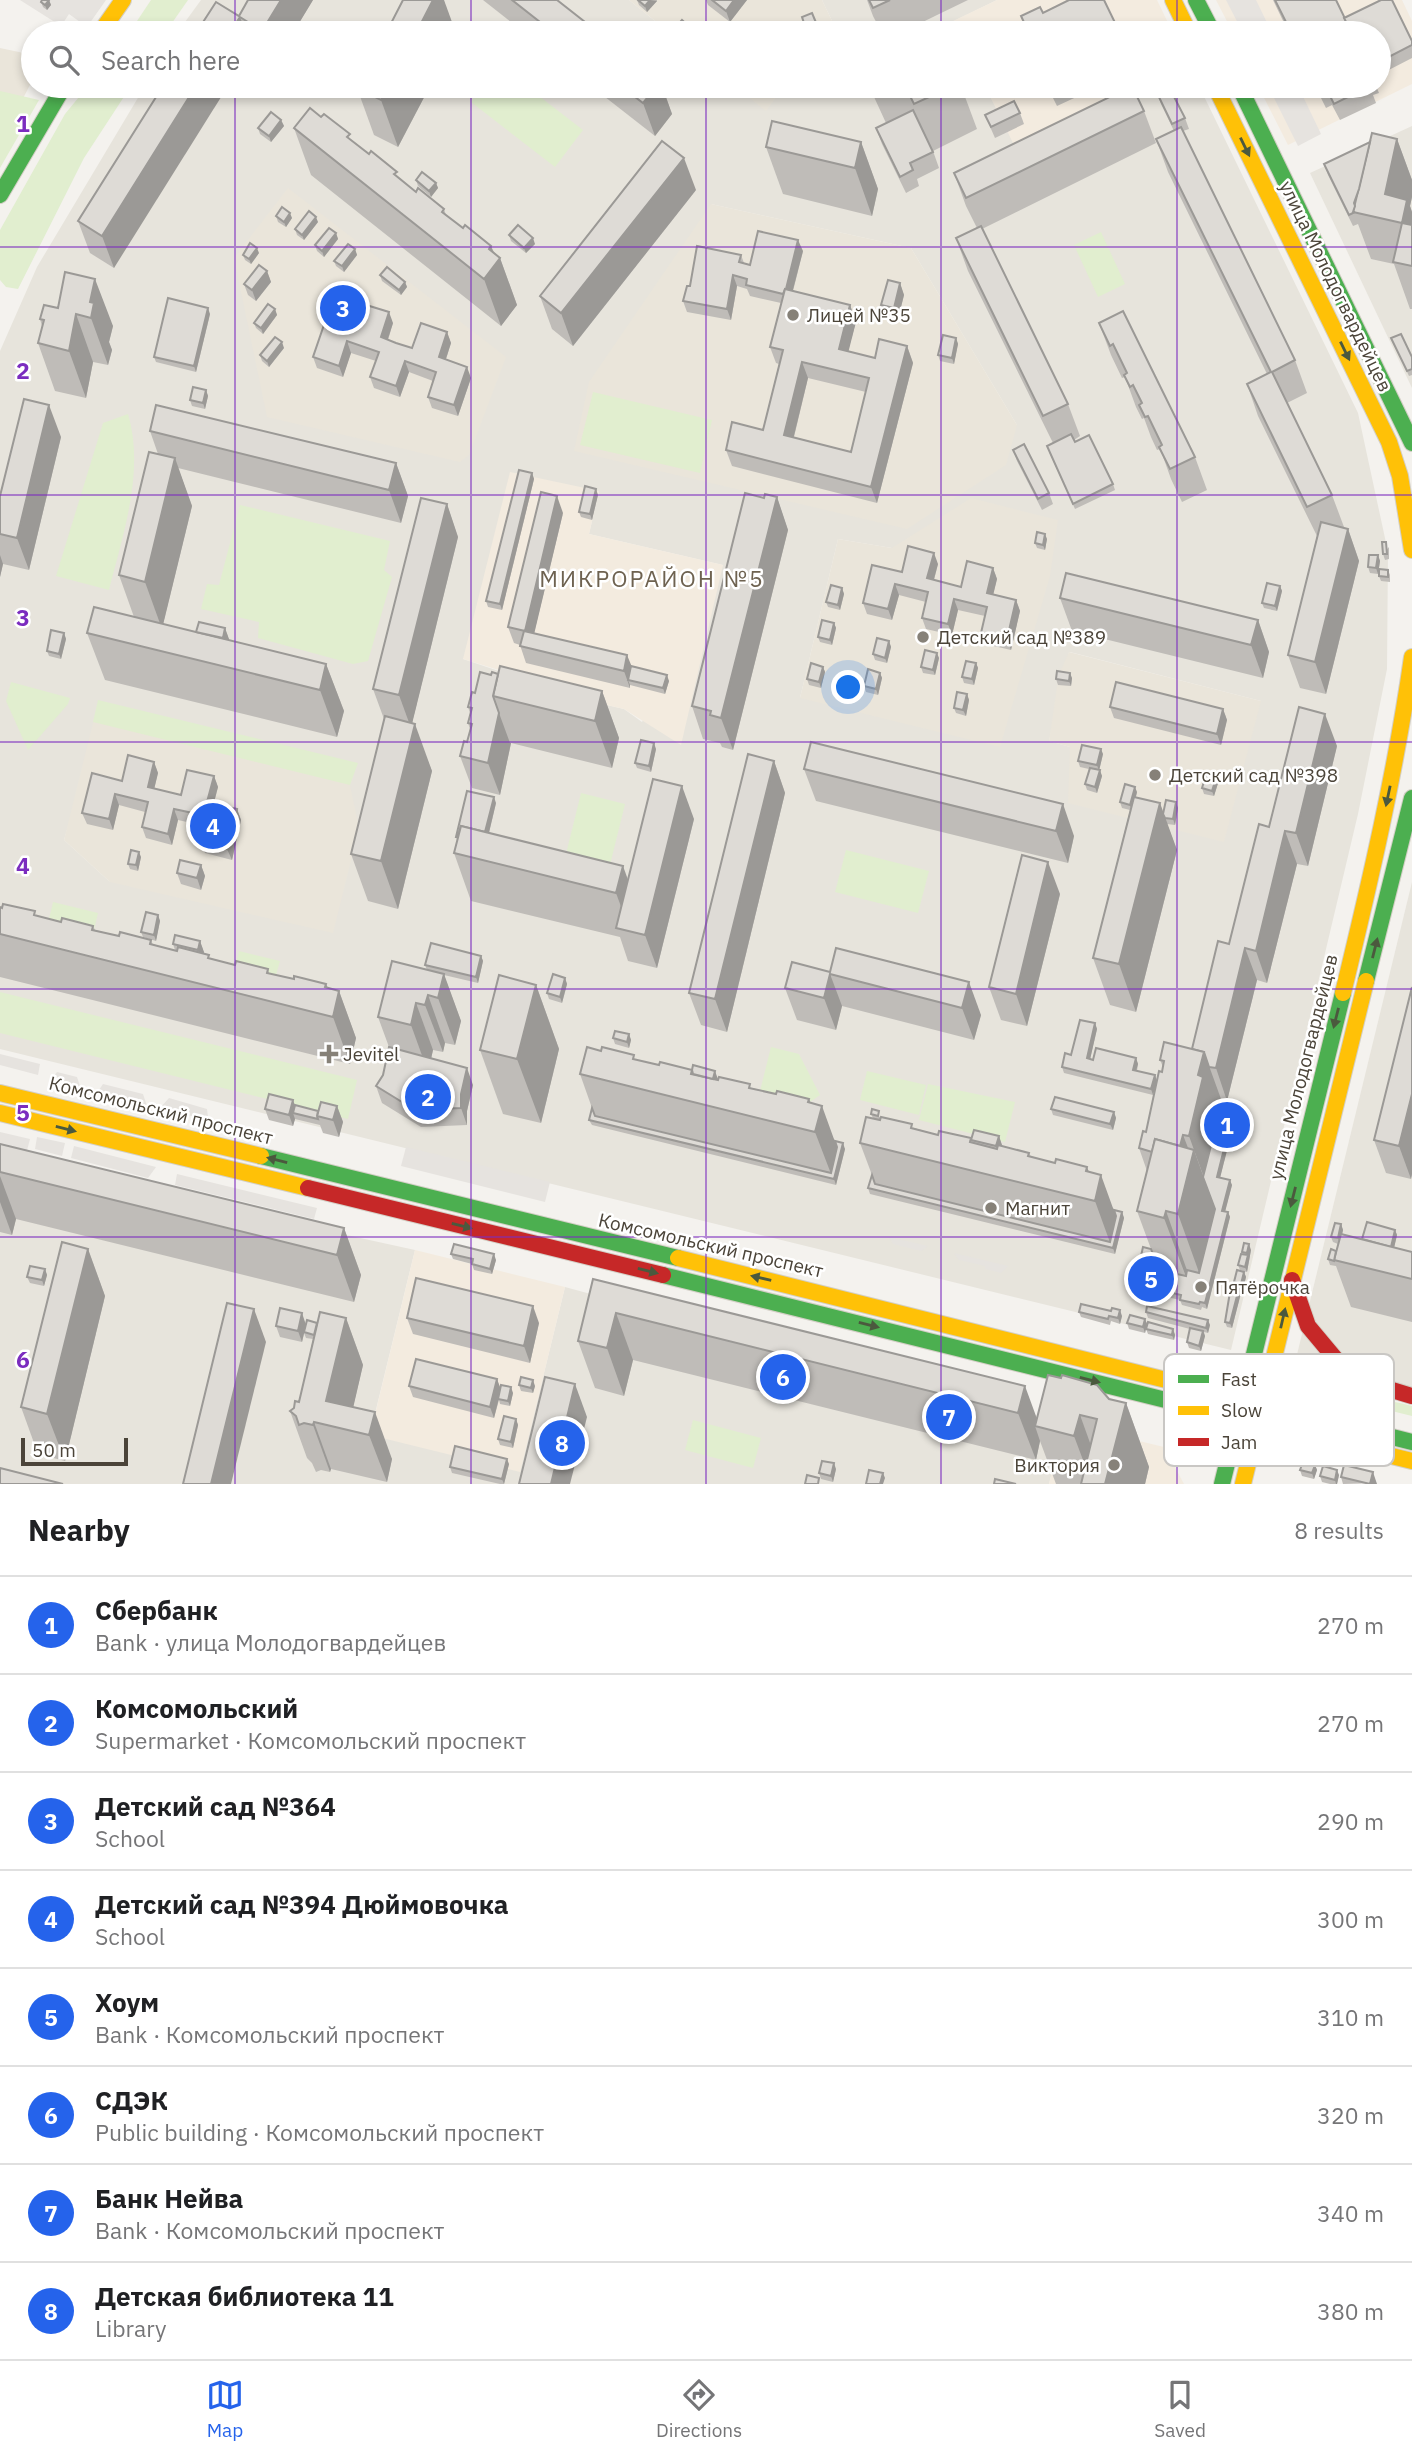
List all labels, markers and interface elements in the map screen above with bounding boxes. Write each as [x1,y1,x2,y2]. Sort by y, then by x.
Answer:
search box [21,21,1391,98]
icon: search [45,41,83,79]
text: Search here [101,43,240,77]
text: 1 [16,108,30,138]
one-way arrow [1239,137,1250,157]
street label: улица Молодогвардейцев [1274,177,1398,395]
pin: 3 [320,282,366,334]
place label: Лицей №35 [807,303,911,327]
marker: Лицей №35 [785,307,801,323]
one-way arrow [1339,341,1350,361]
text: 2 [16,355,30,385]
district label: МИКРОРАЙОН №5 [539,563,765,593]
text: 3 [16,602,30,632]
place label: Детский сад №389 [937,625,1106,649]
marker: Детский сад №389 [915,629,931,645]
your location [831,670,865,704]
place label: Детский сад №398 [1169,763,1338,787]
marker: Детский сад №398 [1147,767,1163,783]
one-way arrow [1382,785,1393,807]
pin: 4 [190,800,236,852]
text: 4 [16,850,30,880]
one-way arrow [1370,937,1381,959]
street label: улица Молодогвардейцев [1263,952,1343,1182]
one-way arrow [1330,1007,1341,1029]
place label: Jevitel [343,1042,399,1066]
marker: Jevitel [321,1046,337,1062]
street label: Комсомольский проспект [46,1071,276,1149]
pin: 2 [405,1071,451,1123]
text: 5 [16,1097,30,1127]
pin: 1 [1204,1099,1250,1151]
one-way arrow [55,1124,77,1135]
one-way arrow [266,1154,288,1165]
one-way arrow [1287,1186,1298,1208]
place label: Магнит [1005,1196,1070,1220]
marker: Магнит [983,1200,999,1216]
street label: Комсомольский проспект [596,1207,826,1283]
one-way arrow [451,1221,473,1232]
pin: 5 [1128,1253,1174,1305]
one-way arrow [637,1266,659,1277]
one-way arrow [750,1272,772,1283]
place label: Пятёрочка [1215,1275,1310,1299]
marker: Пятёрочка [1193,1279,1209,1295]
one-way arrow [1278,1307,1289,1329]
one-way arrow [858,1320,880,1331]
text: 6 [16,1344,30,1374]
pin: 6 [760,1351,806,1403]
legend [1164,1354,1394,1466]
text: Fast [1221,1367,1257,1391]
one-way arrow [1079,1375,1101,1386]
pin: 7 [926,1391,972,1443]
text: Slow [1221,1398,1262,1422]
pin: 8 [539,1417,585,1469]
text: Jam [1221,1430,1257,1454]
scale bar [21,1435,128,1467]
text: 50 m [32,1438,76,1462]
place label: Виктория [1014,1453,1100,1477]
marker: Виктория [1106,1457,1122,1473]
text: Nearby [28,1510,130,1549]
text: 8 results [1294,1515,1384,1545]
text: Сбербанк [95,1593,218,1627]
text: 1 [44,1610,58,1640]
text: 270 m [1317,1610,1384,1640]
text: Bank · улица Молодогвардейцев [95,1627,446,1657]
text: Комсомольский [95,1691,298,1725]
text: 2 [44,1708,58,1738]
text: 270 m [1317,1708,1384,1738]
text: Supermarket · Комсомольский проспект [95,1725,526,1755]
text: Детский сад №364 [95,1789,336,1823]
text: 3 [44,1806,58,1836]
text: 290 m [1317,1806,1384,1836]
text: School [95,1823,165,1853]
text: Детский сад №394 Дюймовочка [95,1887,509,1921]
text: 4 [44,1904,58,1934]
text: 300 m [1317,1904,1384,1934]
text: School [95,1921,165,1951]
text: Хоум [95,1985,159,2019]
text: 5 [44,2002,58,2032]
text: 310 m [1317,2002,1384,2032]
text: Bank · Комсомольский проспект [95,2019,444,2049]
text: СДЭК [95,2083,168,2117]
text: 6 [44,2100,58,2130]
text: 320 m [1317,2100,1384,2130]
text: Public building · Комсомольский проспект [95,2117,544,2147]
text: Банк Нейва [95,2181,243,2215]
text: 7 [44,2198,58,2228]
text: 340 m [1317,2198,1384,2228]
text: Bank · Комсомольский проспект [95,2215,444,2245]
text: Детская библиотека 11 [95,2279,394,2313]
text: 8 [44,2296,58,2326]
text: 380 m [1317,2296,1384,2326]
text: Library [95,2313,166,2343]
tab: Map [206,2376,244,2442]
tab: Directions [656,2376,742,2442]
tab: Saved [1154,2376,1206,2442]

